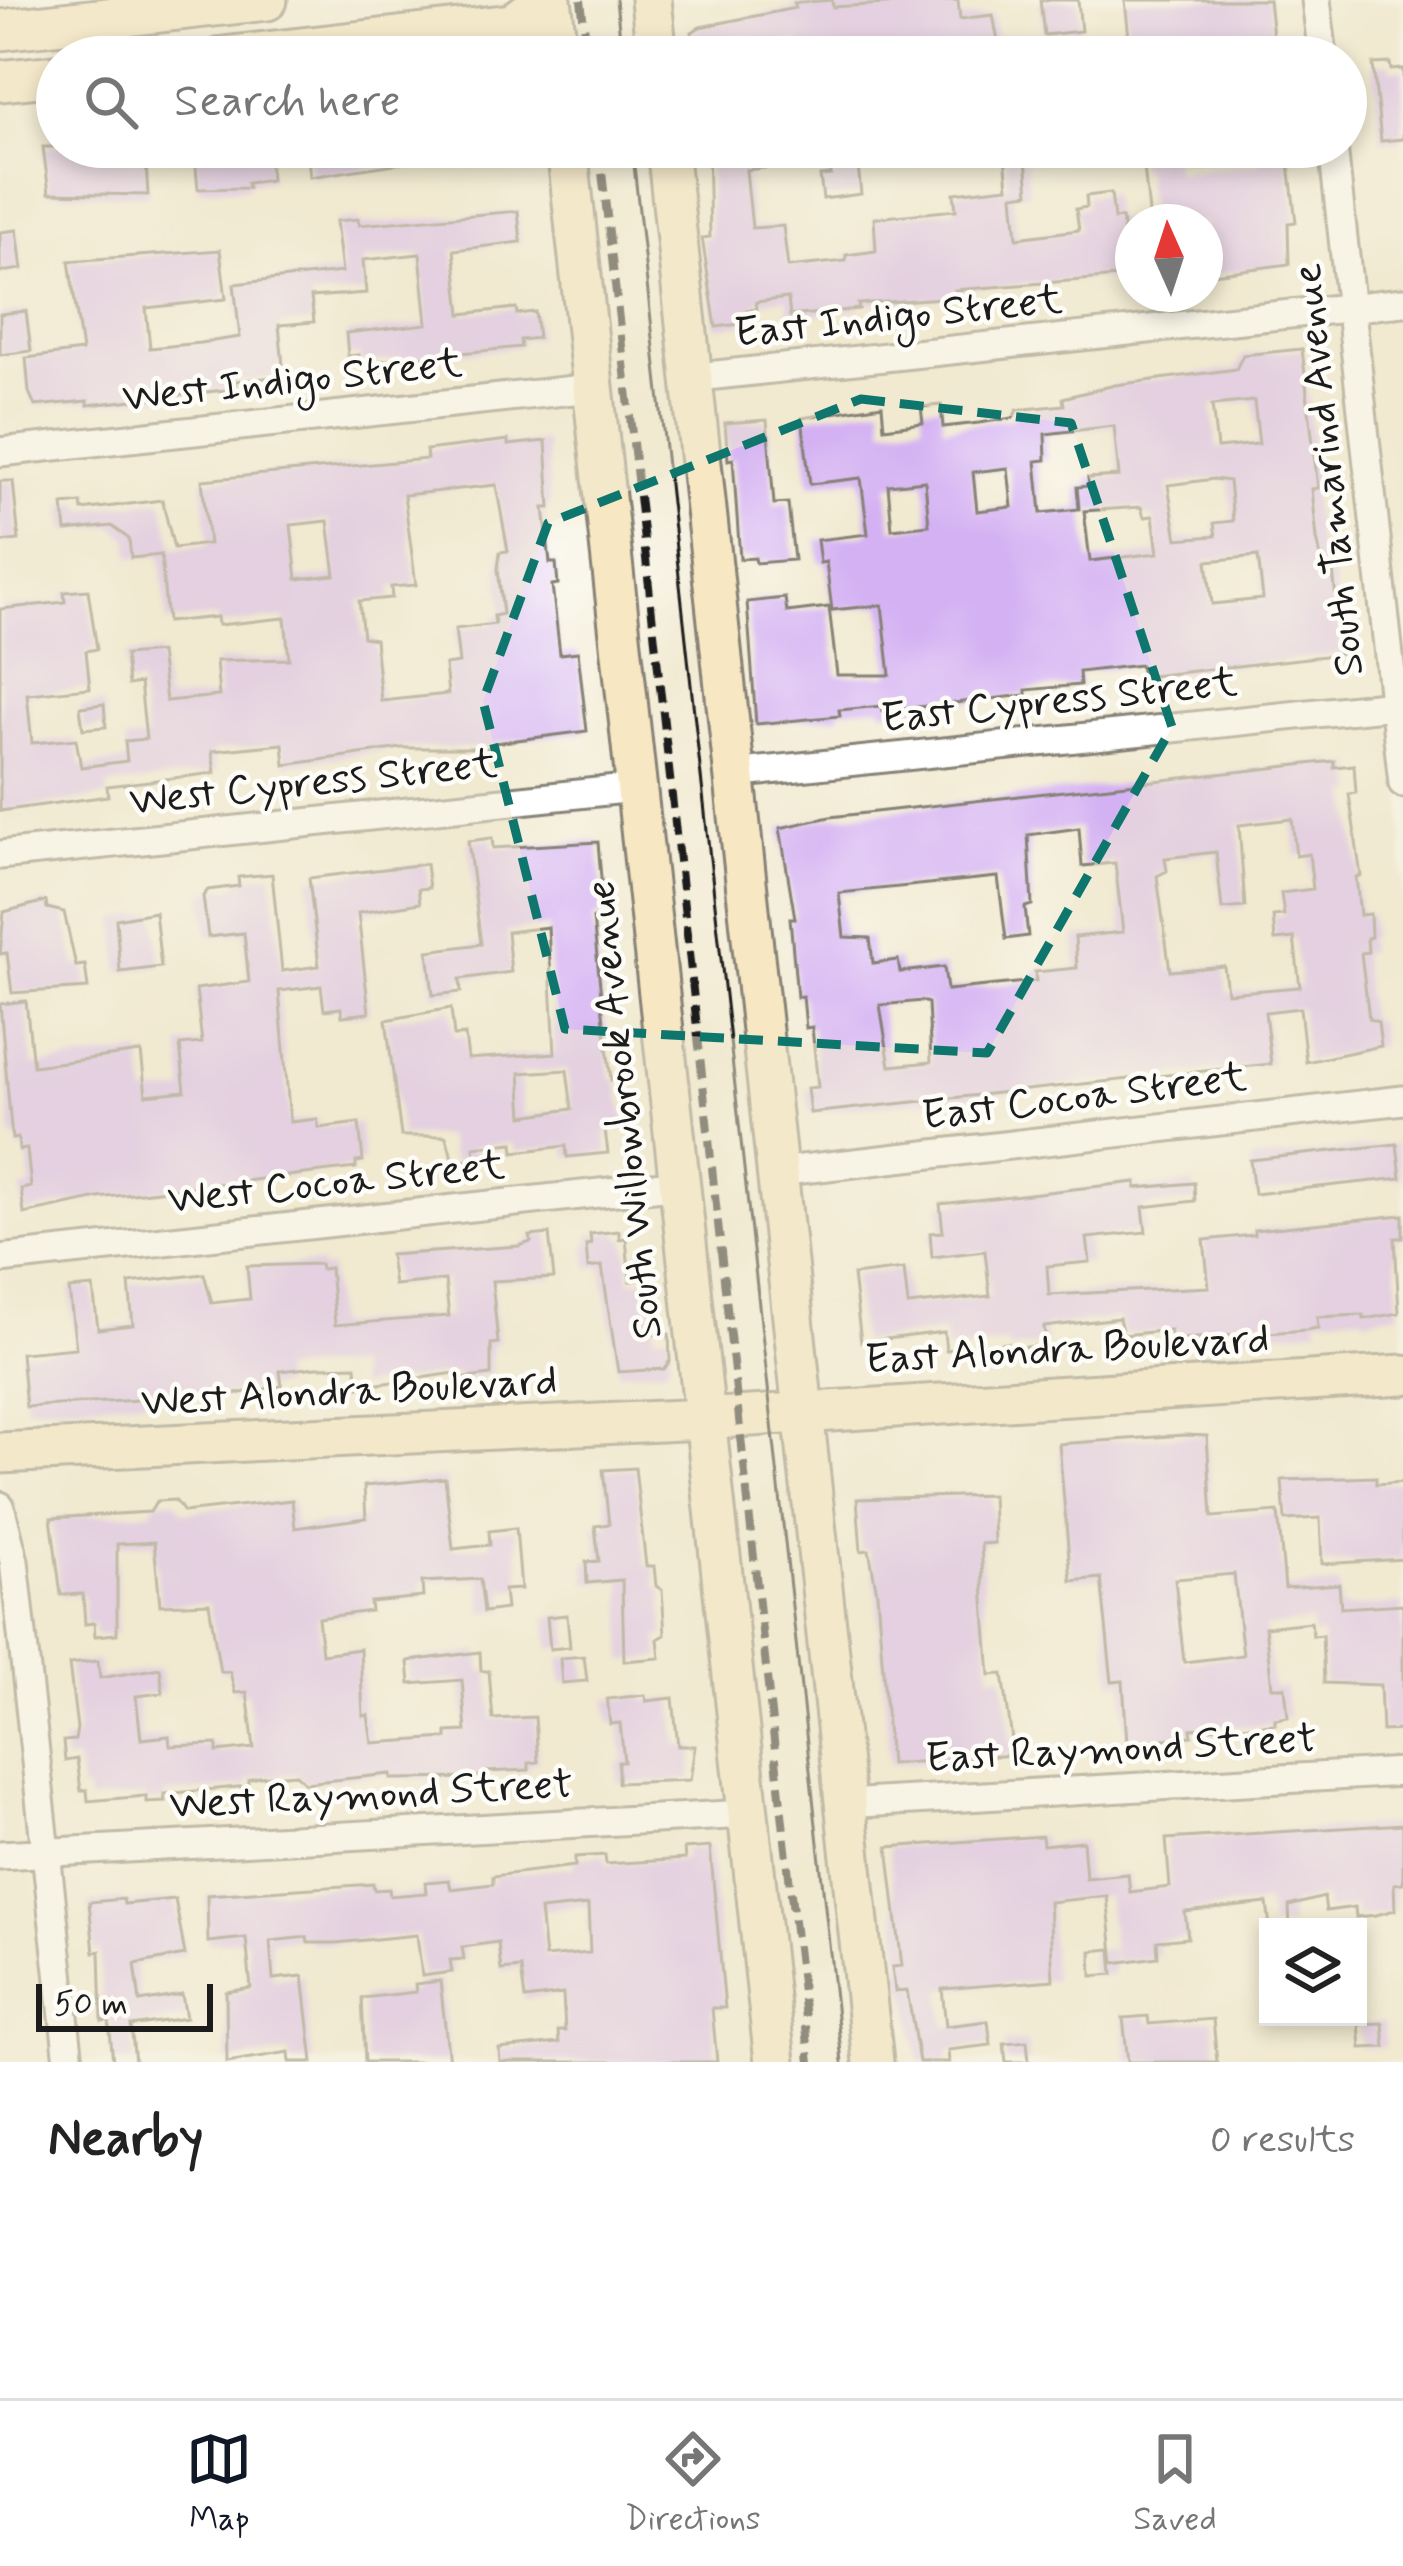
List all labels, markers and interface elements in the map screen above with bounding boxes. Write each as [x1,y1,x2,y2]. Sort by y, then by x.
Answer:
search box [36,36,1367,168]
icon: search [78,69,144,135]
text: Search here [174,73,401,132]
north arrow [1115,204,1223,312]
street label: South Tamarind Avenue [1280,260,1379,679]
street label: East Indigo Street [732,273,1066,365]
street label: West Indigo Street [120,336,465,430]
street label: East Cypress Street [879,655,1240,748]
street label: West Cypress Street [127,737,500,830]
street label: South Willowbrook Avenue [574,877,677,1342]
street label: East Cocoa Street [919,1050,1250,1145]
street label: West Cocoa Street [165,1138,508,1229]
street label: East Alondra Boulevard [864,1312,1271,1389]
street label: West Alondra Boulevard [140,1354,559,1431]
street label: East Raymond Street [924,1712,1318,1787]
street label: West Raymond Street [168,1757,574,1834]
map controls [1259,1918,1367,2026]
button: layers [1259,1918,1367,2026]
scale bar [36,1978,213,2031]
text: 50 m [54,1983,128,2027]
text: Nearby [48,2107,203,2173]
text: 0 results [1210,2115,1355,2166]
tab: Map [186,2426,252,2542]
tab: Directions [625,2426,761,2542]
tab: Saved [1133,2426,1217,2542]

